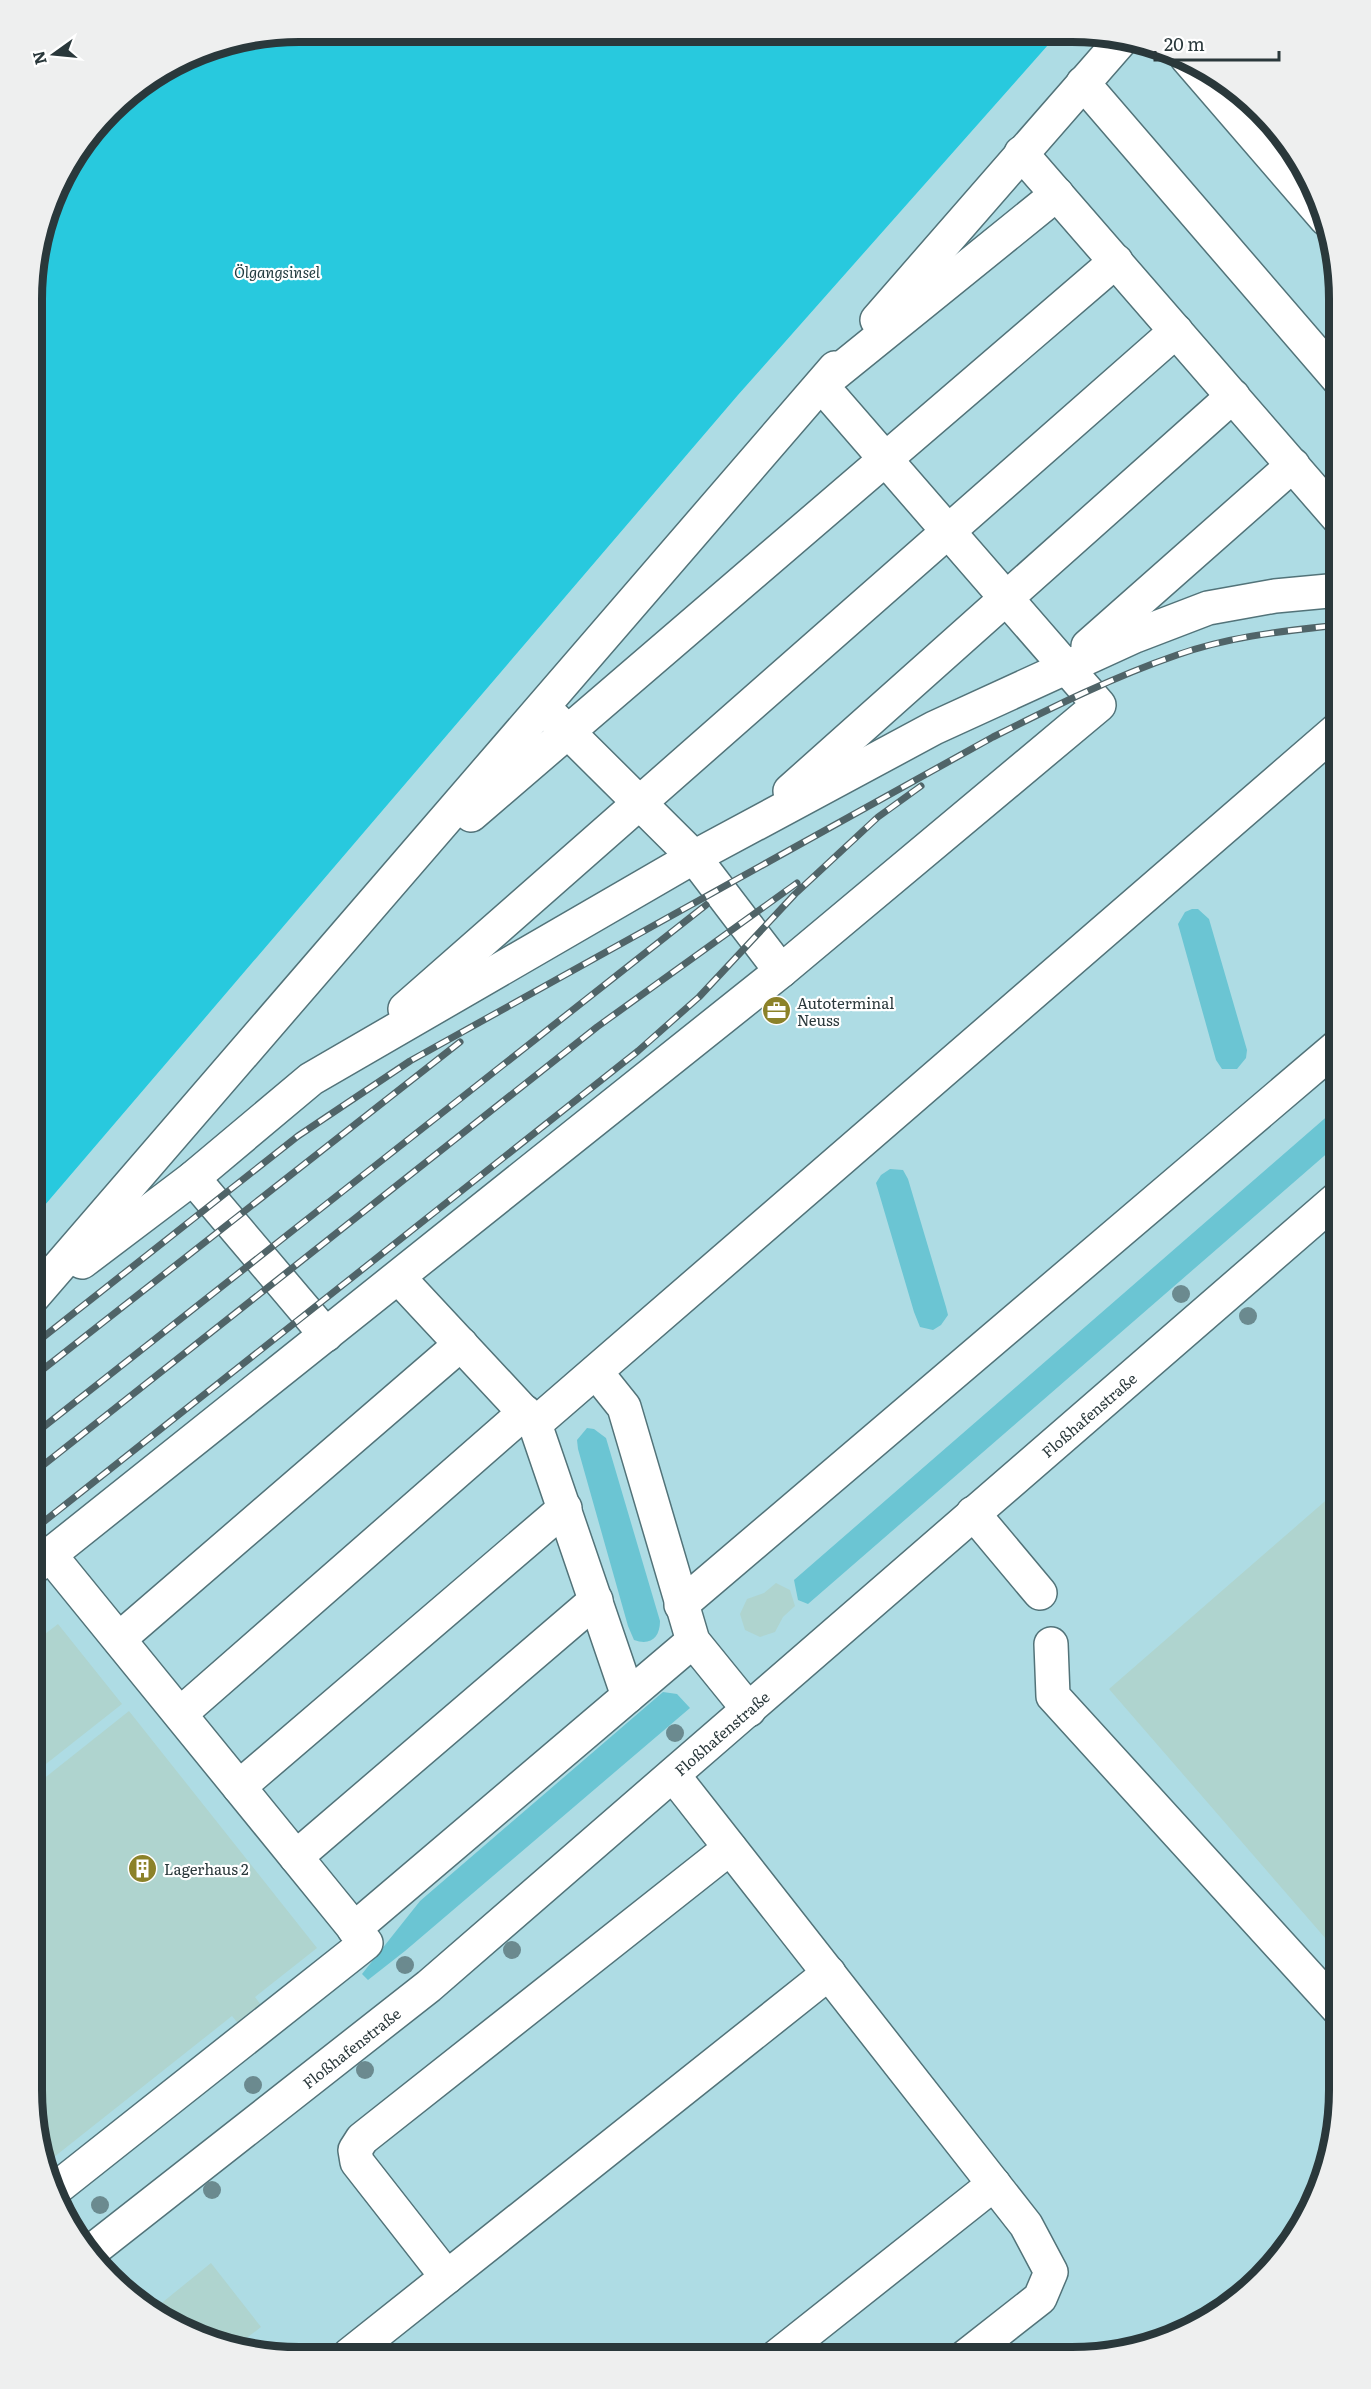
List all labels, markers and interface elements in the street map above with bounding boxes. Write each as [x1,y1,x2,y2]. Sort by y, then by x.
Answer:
north arrow [24,24,84,84]
scale bar [1155,24,1280,62]
text: 20 m [1164,30,1205,57]
text: N [25,49,52,68]
park label: Ölgangsinsel [234,260,321,283]
place label: Autoterminal Neuss [797,991,894,1031]
office icon: Autoterminal Neuss [760,995,792,1027]
street label: Floßhafenstraße [1036,1366,1141,1462]
street label: Floßhafenstraße [669,1685,774,1780]
building icon: Lagerhaus 2 [127,1852,159,1884]
place label: Lagerhaus 2 [164,1857,249,1880]
street label: Floßhafenstraße [297,2001,405,2093]

